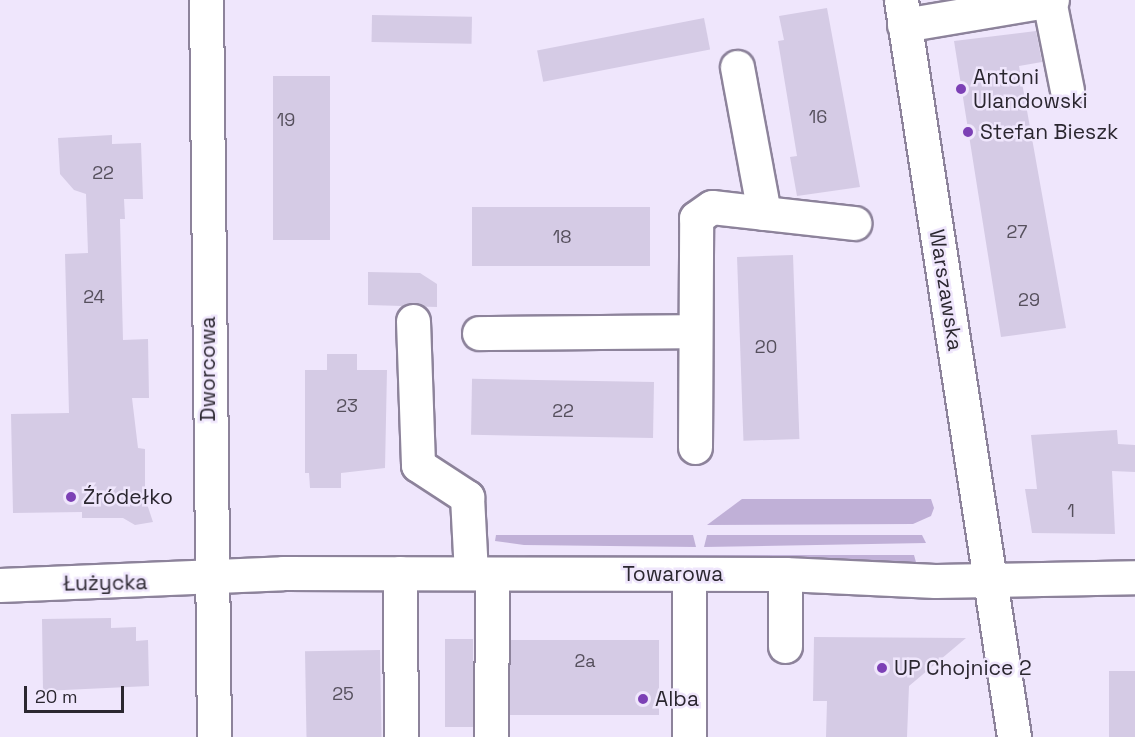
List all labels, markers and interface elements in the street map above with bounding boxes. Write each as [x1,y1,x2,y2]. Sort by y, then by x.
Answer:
place label: Antoni Ulandowski [973,64,1088,114]
marker: Antoni Ulandowski [954,82,968,96]
house number: 16 [809,106,827,128]
house number: 19 [277,109,295,131]
place label: Stefan Bieszk [980,119,1118,145]
marker: Stefan Bieszk [961,125,975,139]
house number: 22 [92,162,114,184]
house number: 27 [1007,221,1027,243]
house number: 18 [553,226,571,248]
street label: Warszawska [924,227,968,353]
house number: 24 [83,286,105,308]
house number: 29 [1018,289,1040,311]
street label: Dworcowa [195,316,221,422]
house number: 20 [755,336,777,358]
house number: 23 [336,395,358,417]
house number: 22 [552,400,574,422]
place label: Źródełko [83,484,173,510]
marker: Źródełko [64,490,78,504]
house number: 1 [1067,500,1075,522]
street label: Towarowa [623,561,723,587]
street label: Łużycka [62,570,148,596]
house number: 2a [574,650,596,672]
place label: UP Chojnice 2 [894,655,1032,681]
marker: UP Chojnice 2 [875,661,889,675]
scale bar [27,674,128,712]
house number: 25 [332,683,354,705]
text: 20 m [35,685,78,708]
place label: Alba [655,686,699,712]
marker: Alba [636,692,650,706]

